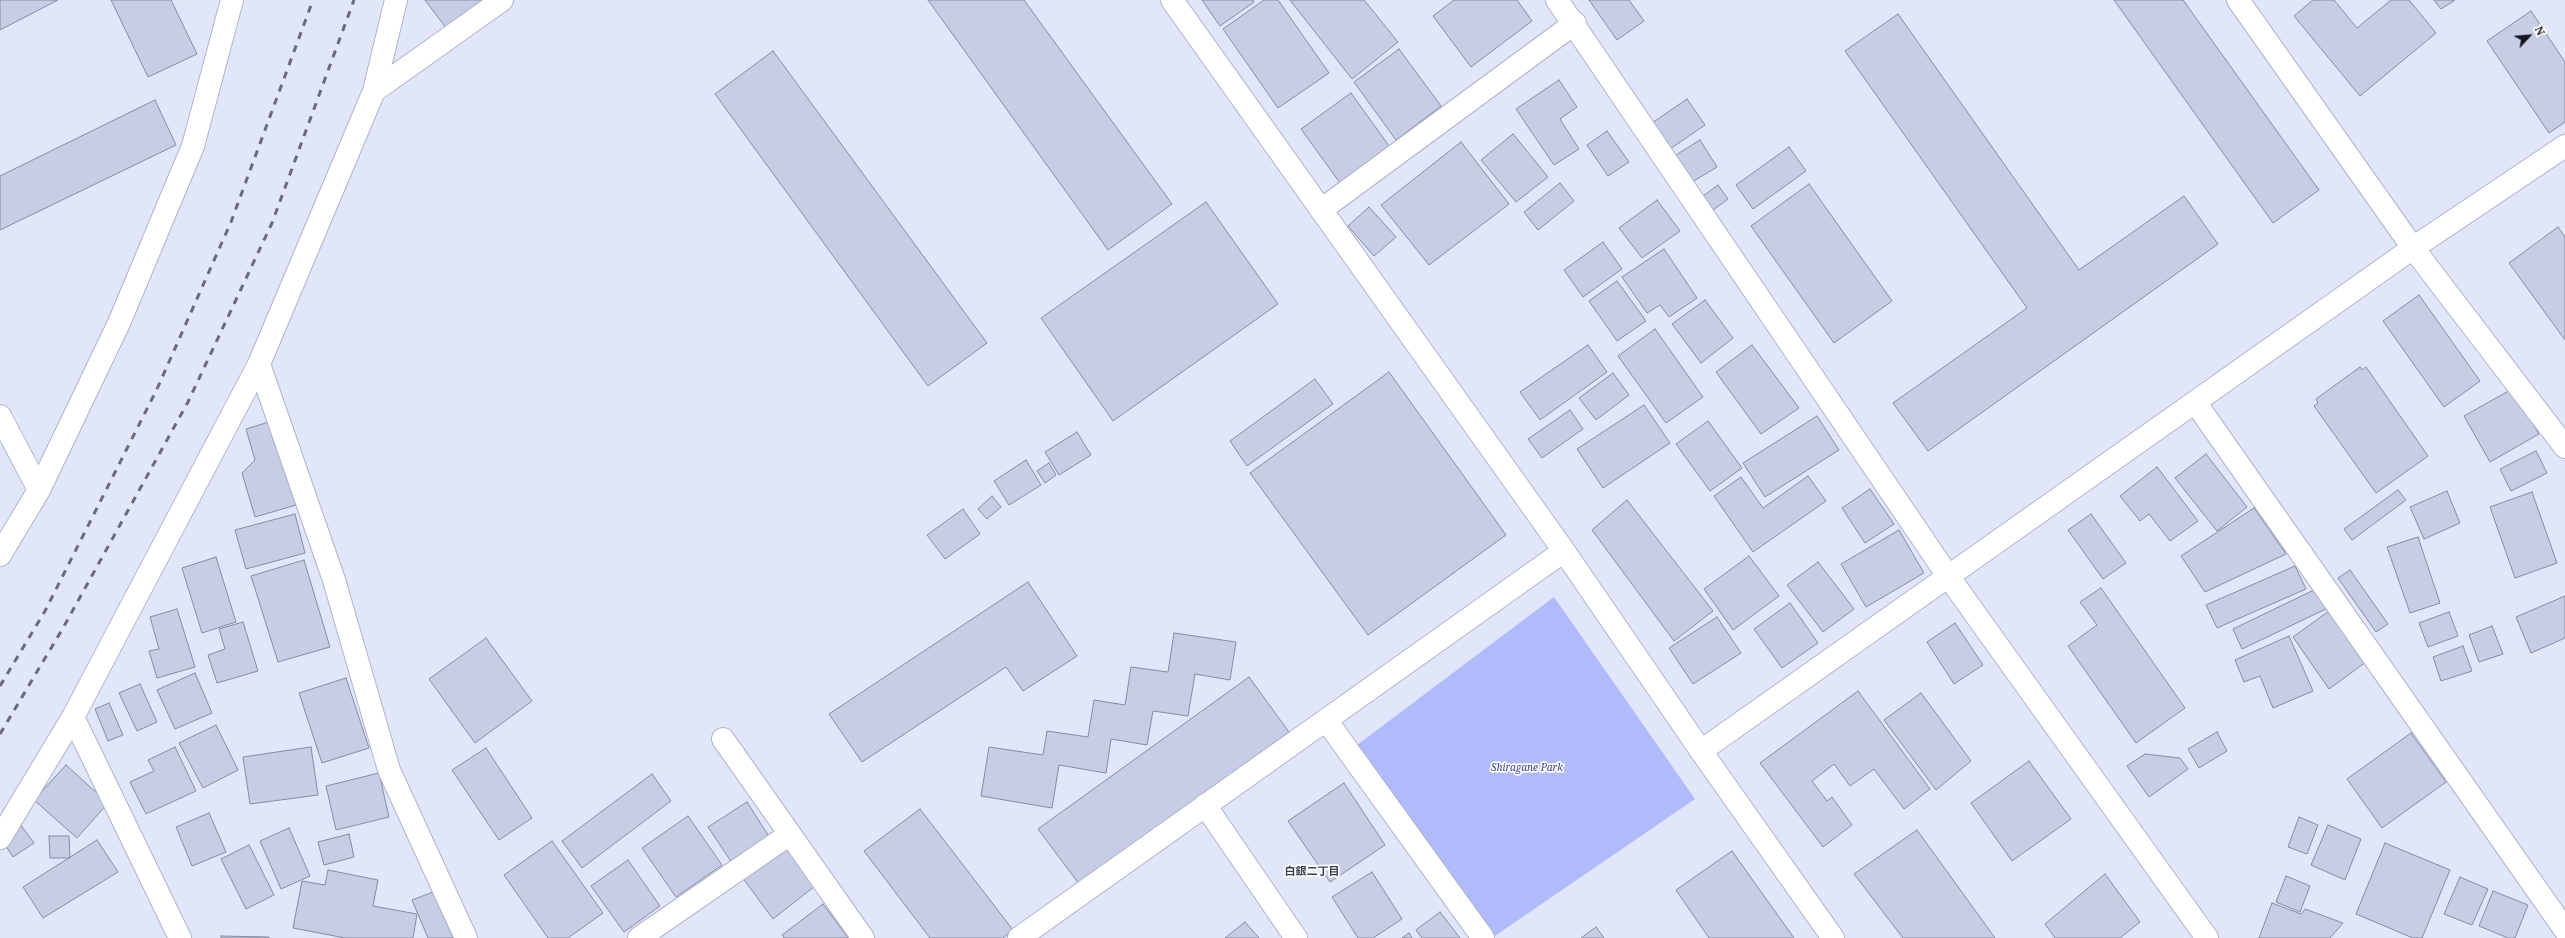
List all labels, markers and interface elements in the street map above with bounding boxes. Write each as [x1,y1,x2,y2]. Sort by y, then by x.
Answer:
north arrow [2509,16,2549,56]
text: N [2532,23,2549,38]
park label: Shiragane Park [1491,762,1563,774]
district label: 白銀二丁目 [1285,865,1339,879]

